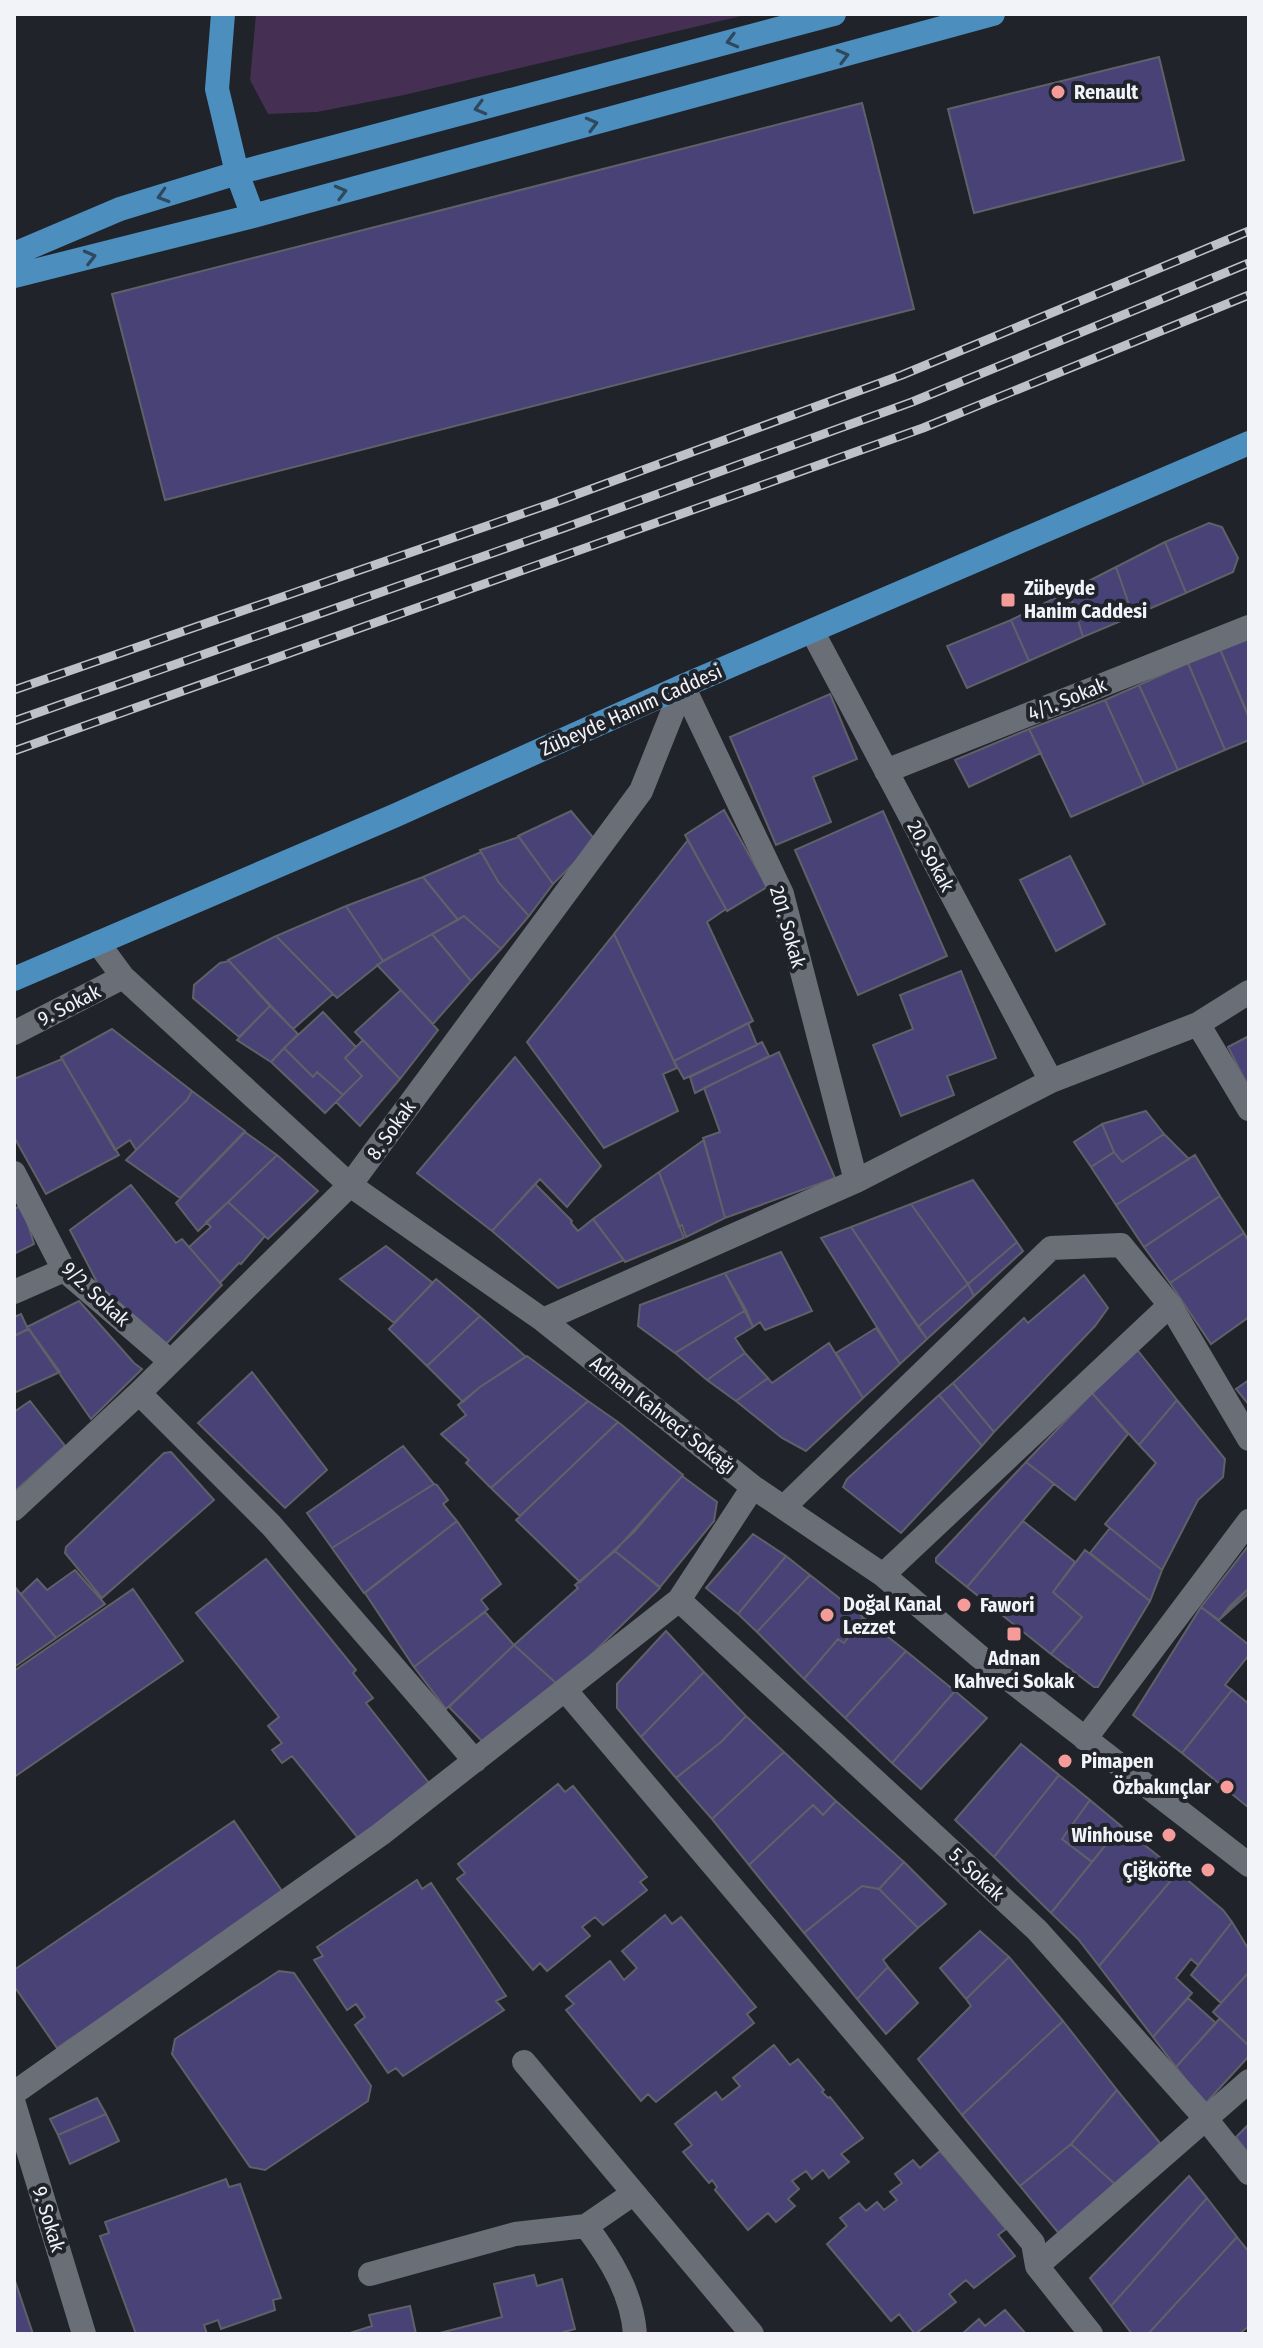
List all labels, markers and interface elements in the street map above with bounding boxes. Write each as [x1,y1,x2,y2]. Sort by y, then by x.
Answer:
one-way arrow [725,32,739,48]
one-way arrow [836,49,850,65]
place label: Renault [1074,80,1139,104]
marker: Renault [1049,83,1067,101]
one-way arrow [474,99,488,116]
one-way arrow [585,117,599,134]
one-way arrow [334,185,348,202]
one-way arrow [157,187,170,203]
one-way arrow [82,250,96,267]
place label: Zübeyde Hanim Caddesi [1024,576,1147,623]
marker: Zübeyde Hanim Caddesi [999,591,1017,609]
street label: Zübeyde Hanım Caddesi [536,659,726,761]
street label: 4/1. Sokak [1024,672,1110,726]
street label: 20. Sokak [902,816,960,896]
street label: 201. Sokak [765,883,811,971]
street label: 9. Sokak [34,979,105,1031]
street label: 8. Sokak [361,1095,421,1164]
street label: 9/2. Sokak [57,1257,135,1332]
street label: Adnan Kahveci Sokağı [585,1351,741,1479]
place label: Doğal Kanal Lezzet [843,1592,942,1639]
place label: Fawori [980,1593,1034,1617]
marker: Fawori [955,1596,973,1614]
marker: Doğal Kanal Lezzet [818,1606,836,1624]
marker: Adnan Kahveci Sokak [1005,1625,1023,1643]
place label: Adnan Kahveci Sokak [954,1646,1075,1693]
place label: Pimapen [1081,1749,1154,1773]
marker: Pimapen [1056,1752,1074,1770]
place label: Özbakınçlar [1112,1775,1212,1799]
marker: Özbakınçlar [1218,1778,1236,1796]
place label: Winhouse [1071,1823,1153,1847]
marker: Winhouse [1160,1826,1178,1844]
street label: 5. Sokak [944,1842,1010,1906]
place label: Çiğköfte [1122,1858,1192,1883]
marker: Çiğköfte [1199,1861,1217,1879]
street label: 9. Sokak [28,2183,71,2255]

